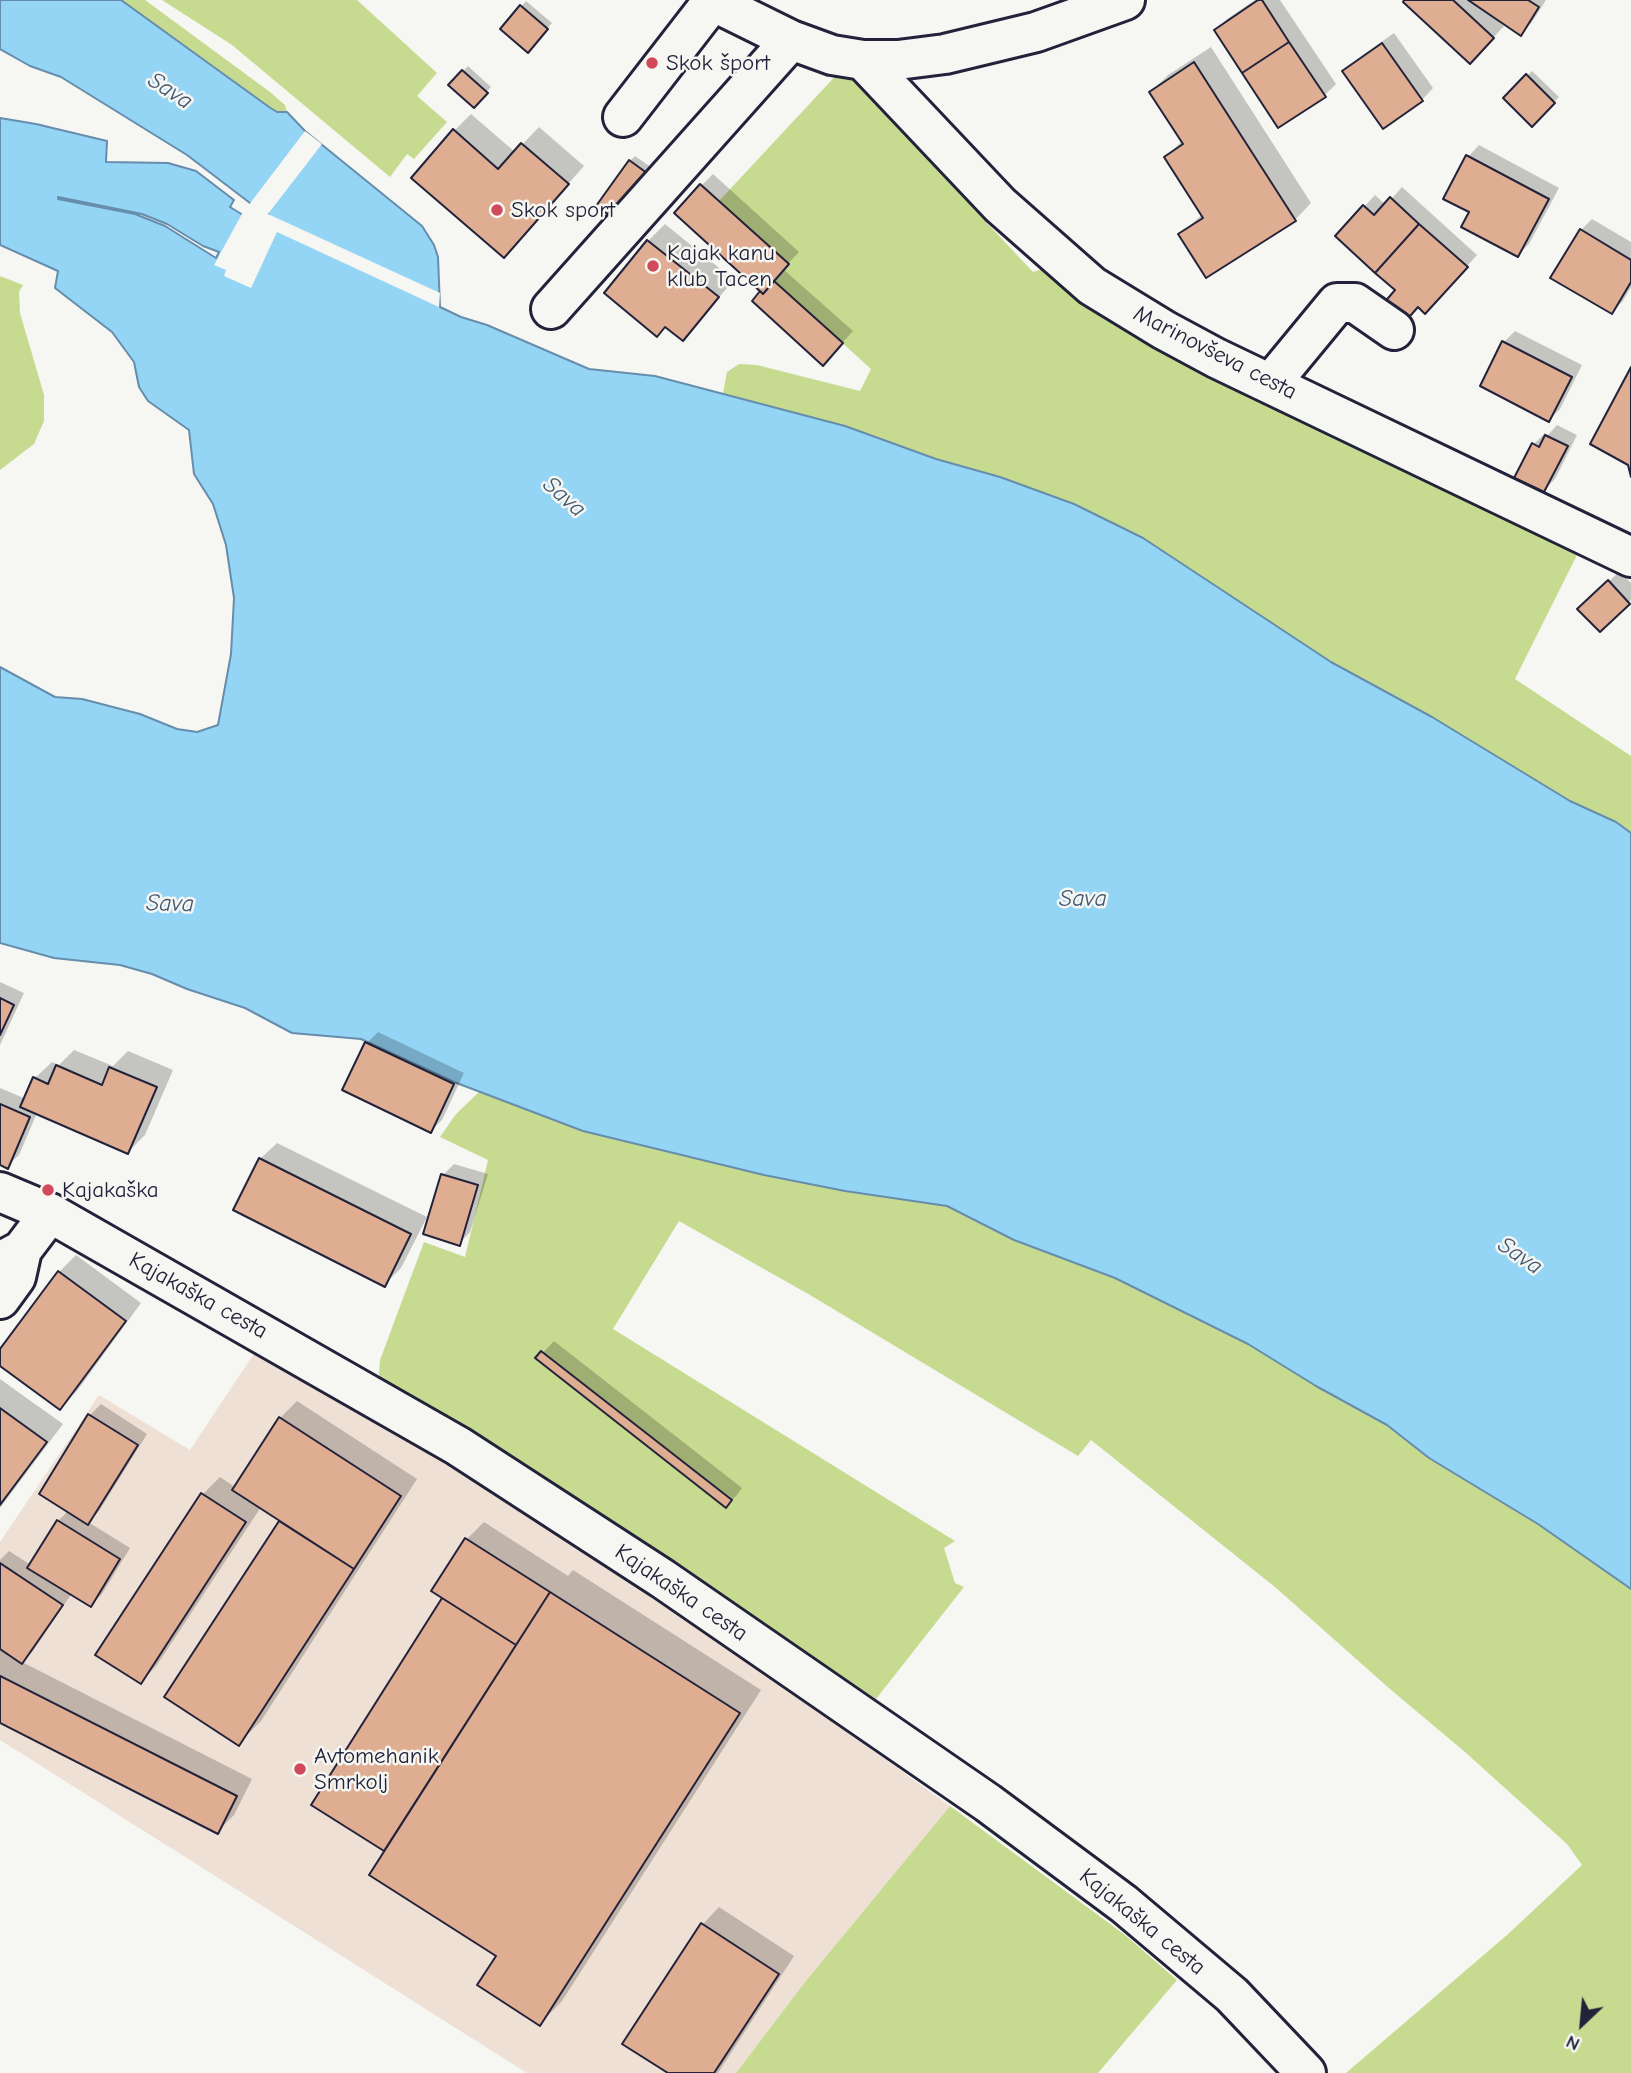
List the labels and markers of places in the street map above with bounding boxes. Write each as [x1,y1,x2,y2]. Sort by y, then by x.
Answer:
place label: Skok šport [666,49,770,77]
marker: Skok šport [644,55,660,71]
place label: Skok sport [511,196,615,224]
marker: Skok sport [489,202,505,218]
place label: Kajak kanu klub Tacen [667,239,775,293]
marker: Kajak kanu klub Tacen [645,258,661,274]
place label: Kajakaška [62,1176,159,1204]
marker: Kajakaška [40,1182,56,1198]
place label: Avtomehanik Smrkolj [314,1742,439,1796]
marker: Avtomehanik Smrkolj [292,1761,308,1777]

